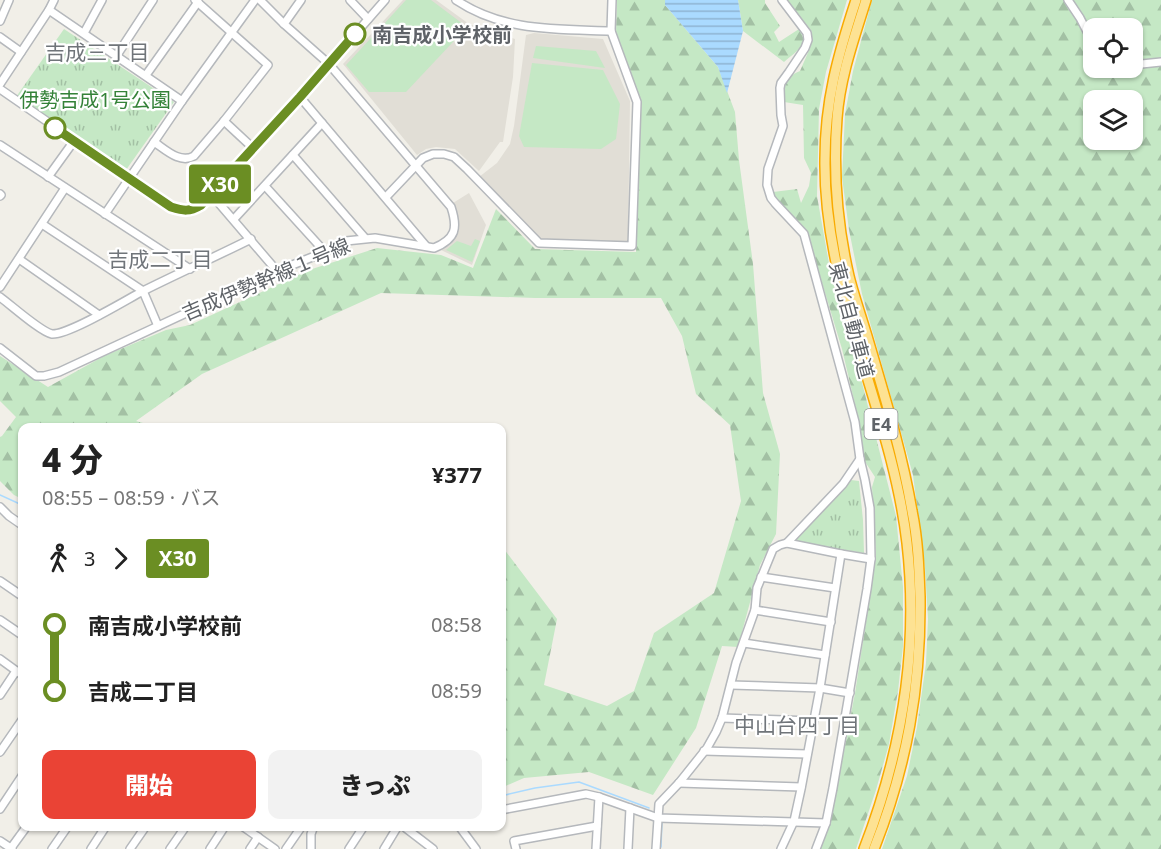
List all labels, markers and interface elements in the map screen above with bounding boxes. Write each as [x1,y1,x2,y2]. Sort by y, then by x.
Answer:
map controls [1083,18,1143,150]
button: locate [1083,18,1143,78]
place label: 南吉成小学校前 [372,21,512,48]
marker: 南吉成小学校前 [344,23,366,45]
district label: 吉成三丁目 [45,38,150,66]
park label: 伊勢吉成1号公園 [19,86,171,113]
button: layers [1083,90,1143,150]
unlabelled marker [44,117,66,139]
line badge: X30 [186,164,254,204]
text: X30 [201,170,239,198]
street label: 吉成伊勢幹線１号線 [178,231,354,327]
district label: 吉成二丁目 [108,245,213,273]
street label: 東北自動車道 [823,259,881,381]
road number: E4 [864,409,898,439]
text: 4 分 [42,437,103,482]
text: ¥377 [432,459,482,489]
text: 08:55 – 08:59 · バス [42,484,220,511]
icon: walk [42,542,75,575]
icon: forward [104,542,137,575]
text: X30 [158,544,197,572]
text: 3 [84,545,95,572]
text: 南吉成小学校前 [88,610,242,640]
text: 08:58 [431,611,482,638]
text: 吉成二丁目 [88,676,198,706]
text: 08:59 [431,677,482,704]
district label: 中山台四丁目 [734,711,860,739]
button: 開始 [42,750,256,819]
button: きっぷ [268,750,482,819]

